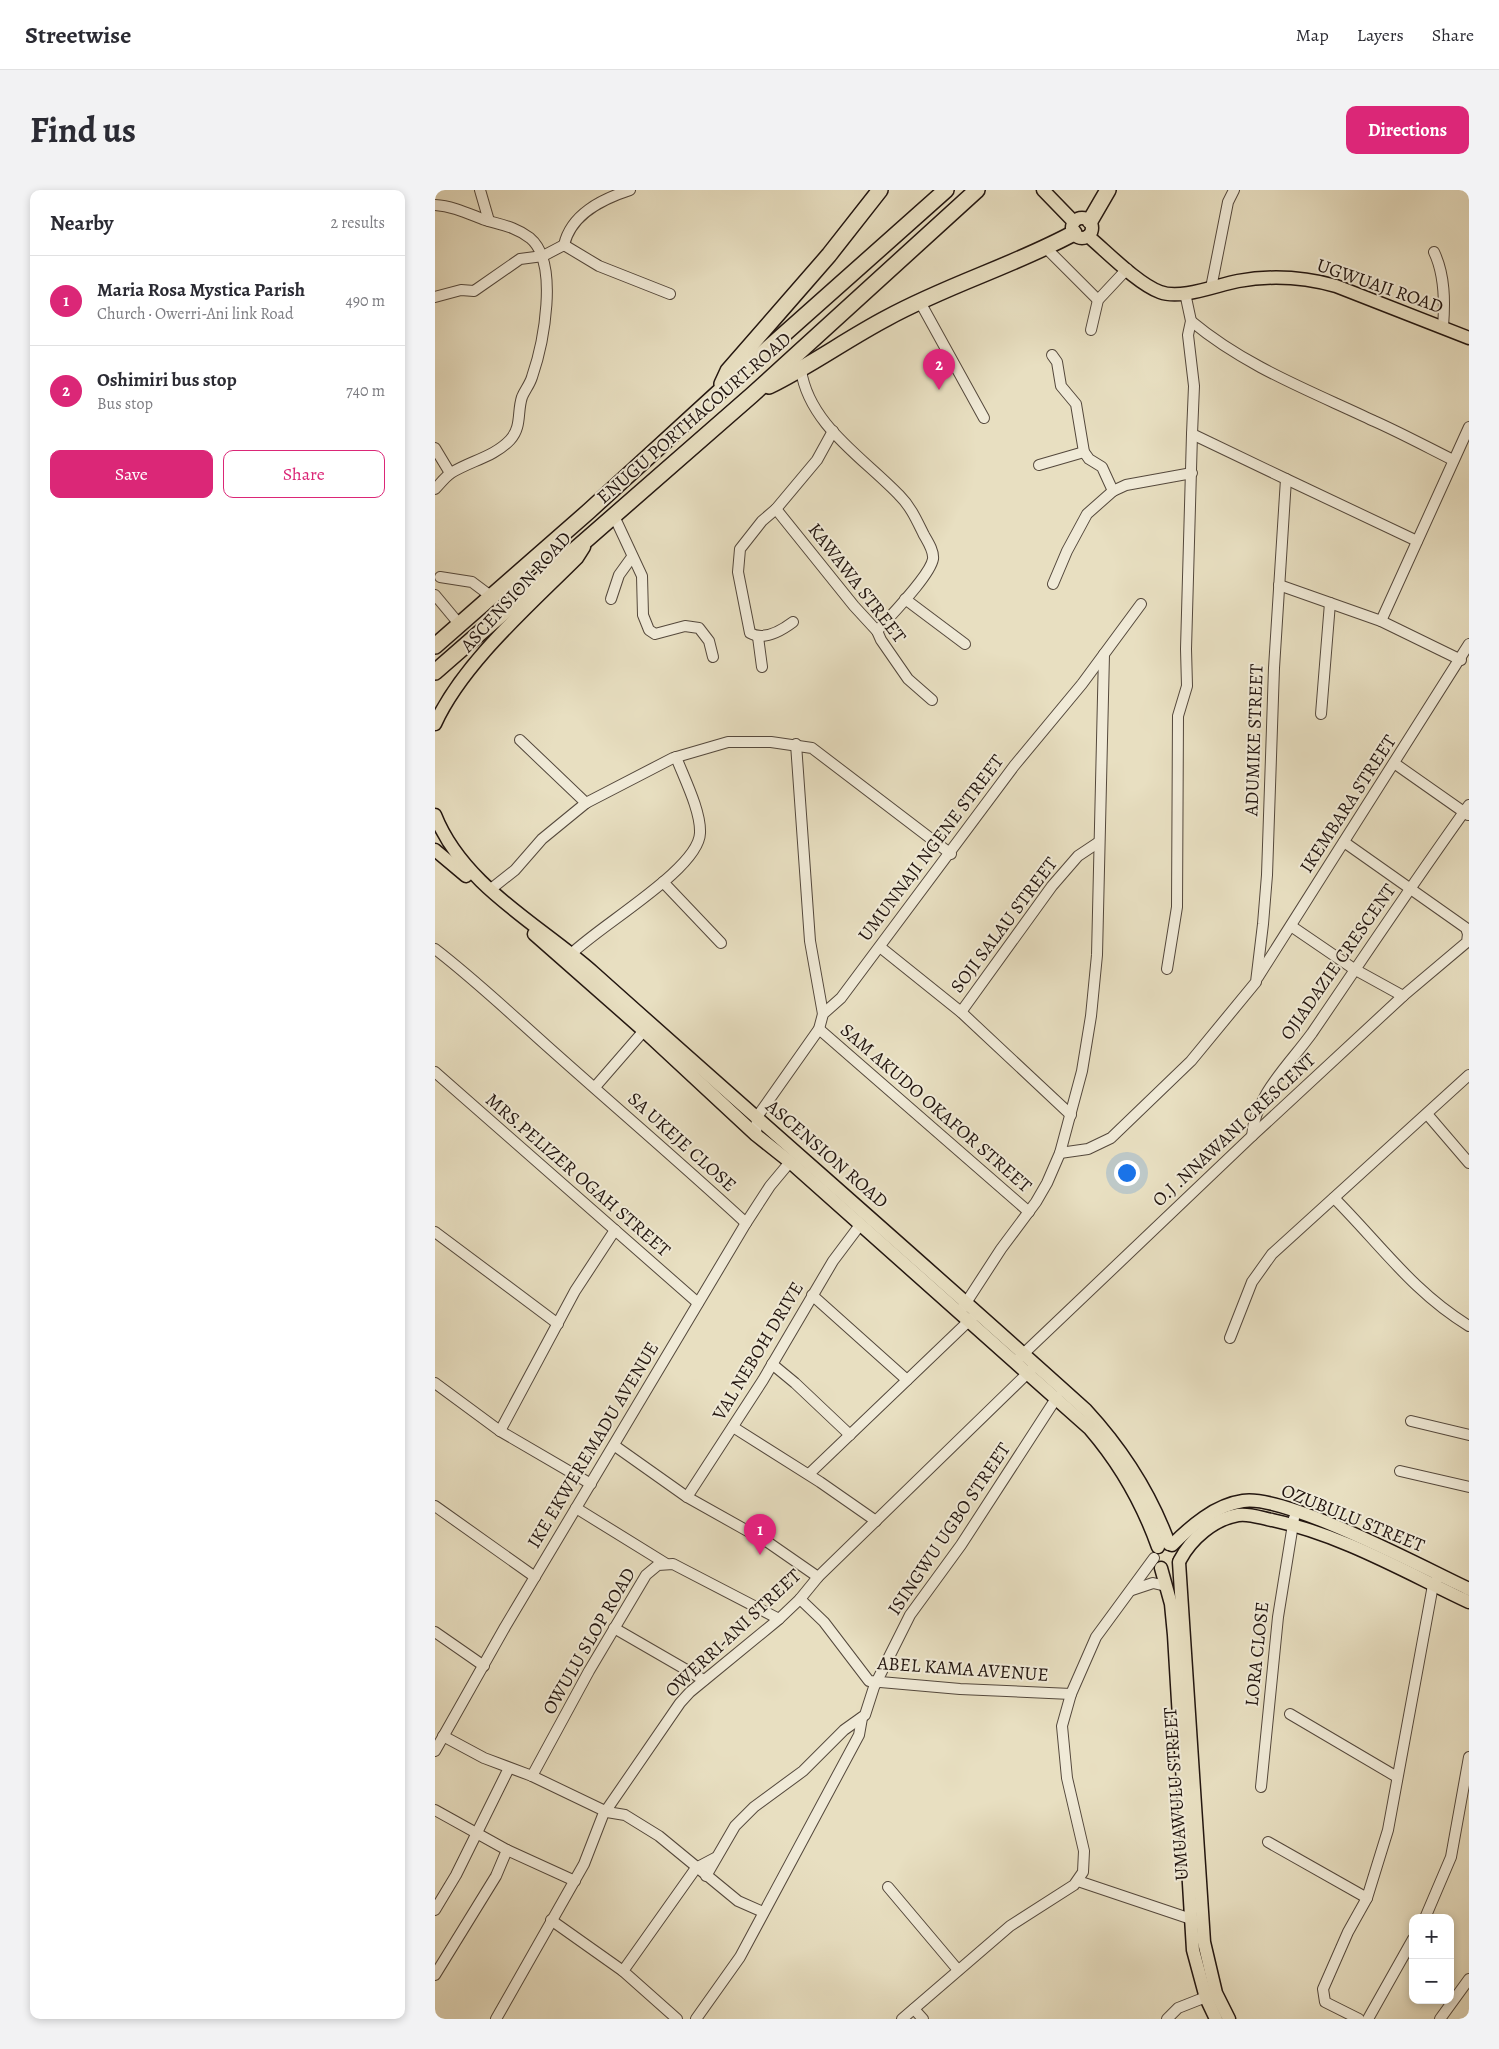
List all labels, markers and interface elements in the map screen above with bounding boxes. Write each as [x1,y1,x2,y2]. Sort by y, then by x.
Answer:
text: Streetwise [25,19,131,51]
text: Map [1296,23,1329,47]
text: Layers [1357,23,1404,47]
text: Share [1432,23,1474,47]
text: Find us [30,106,136,154]
button: Directions [1346,106,1469,154]
text: Nearby [50,209,113,237]
text: 2 results [330,212,385,234]
street label: UGWUAJI ROAD [1313,252,1447,320]
text: Maria Rosa Mystica Parish [97,277,305,303]
text: 1 [63,290,69,312]
text: 490 m [345,290,385,312]
text: Church · Owerri-Ani link Road [97,303,294,325]
street label: ENUGU PORTHACOURT ROAD [591,326,797,510]
pin: 2 [923,349,955,390]
text: Oshimiri bus stop [97,367,237,393]
text: 2 [62,380,70,402]
text: 740 m [346,380,385,402]
text: Bus stop [97,393,153,415]
button: Save [50,450,213,498]
button: Share [223,450,385,498]
street label: KAWAWA STREET [802,518,913,649]
street label: ASCENSION ROAD [454,526,577,659]
street label: ADUMIKE STREET [1238,663,1270,817]
street label: IKEMBARA STREET [1294,729,1403,878]
street label: UMUNNAJI NGENE STREET [852,749,1010,947]
street label: SOJI SALAU STREET [944,851,1064,998]
street label: OJIADAZIE CRESCENT [1274,878,1402,1045]
street label: SAM AKUDO OKAFOR STREET [835,1017,1038,1199]
street label: O.J .NNAWANI CRESCENT [1147,1047,1322,1213]
street label: SA UKEJE CLOSE [622,1086,742,1198]
street label: MRS.PELIZER OGAH STREET [480,1087,677,1263]
street label: ASCENSION ROAD [759,1093,894,1214]
your location [1114,1160,1140,1186]
street label: VAL NEBOH DRIVE [706,1277,810,1426]
street label: IKE EKWEREMADU AVENUE [521,1337,665,1553]
street label: ISINGWU UGBO STREET [881,1437,1017,1621]
street label: OZUBULU STREET [1277,1477,1429,1559]
pin: 1 [744,1514,776,1555]
street label: OWULU SLOP ROAD [536,1563,642,1719]
street label: OWERRI-ANI STREET [659,1563,807,1703]
street label: LORA CLOSE [1239,1600,1275,1708]
street label: ABEL KAMA AVENUE [875,1650,1050,1688]
street label: UMUAWULU STREET [1157,1706,1195,1882]
map controls [1409,1914,1454,2004]
button: + [1409,1914,1454,1959]
button: − [1409,1959,1454,2004]

